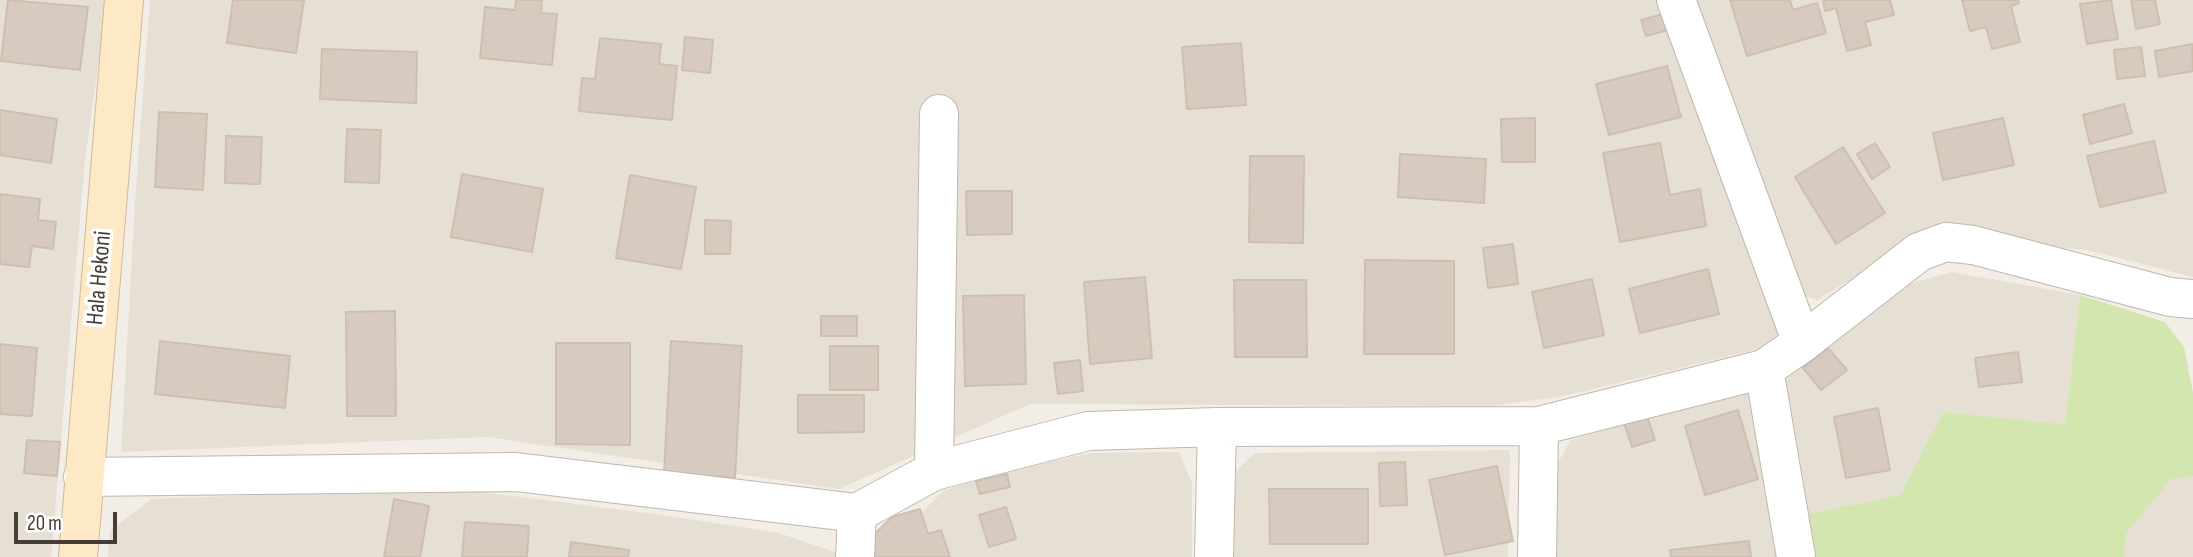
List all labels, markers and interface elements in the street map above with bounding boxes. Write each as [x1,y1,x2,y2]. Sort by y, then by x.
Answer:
street label: Hala Hekoni [82,230,118,326]
scale bar [18,498,121,542]
text: 20 m [27,511,62,536]

